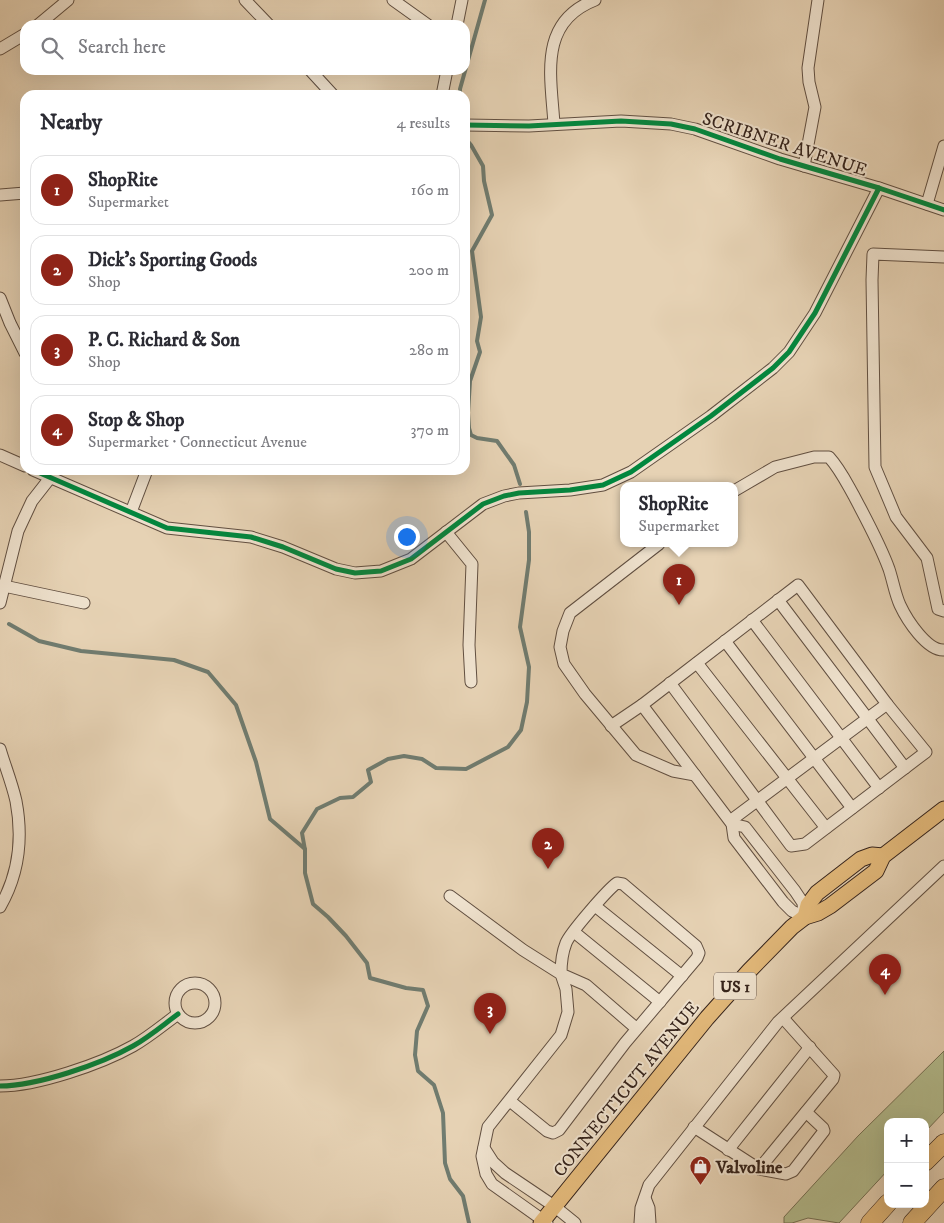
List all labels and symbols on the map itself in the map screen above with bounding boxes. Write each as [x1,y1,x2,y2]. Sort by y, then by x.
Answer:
street label: SCRIBNER AVENUE [700,108,870,182]
your location [394,524,420,550]
pin: 1 [663,564,695,605]
pin: 2 [532,828,564,869]
pin: 4 [869,954,901,995]
road number: US 1 [714,972,756,999]
pin: 3 [474,993,506,1034]
street label: CONNECTICUT AVENUE [549,997,705,1182]
shop icon: Valvoline [688,1155,712,1186]
place label: Valvoline [715,1157,783,1179]

